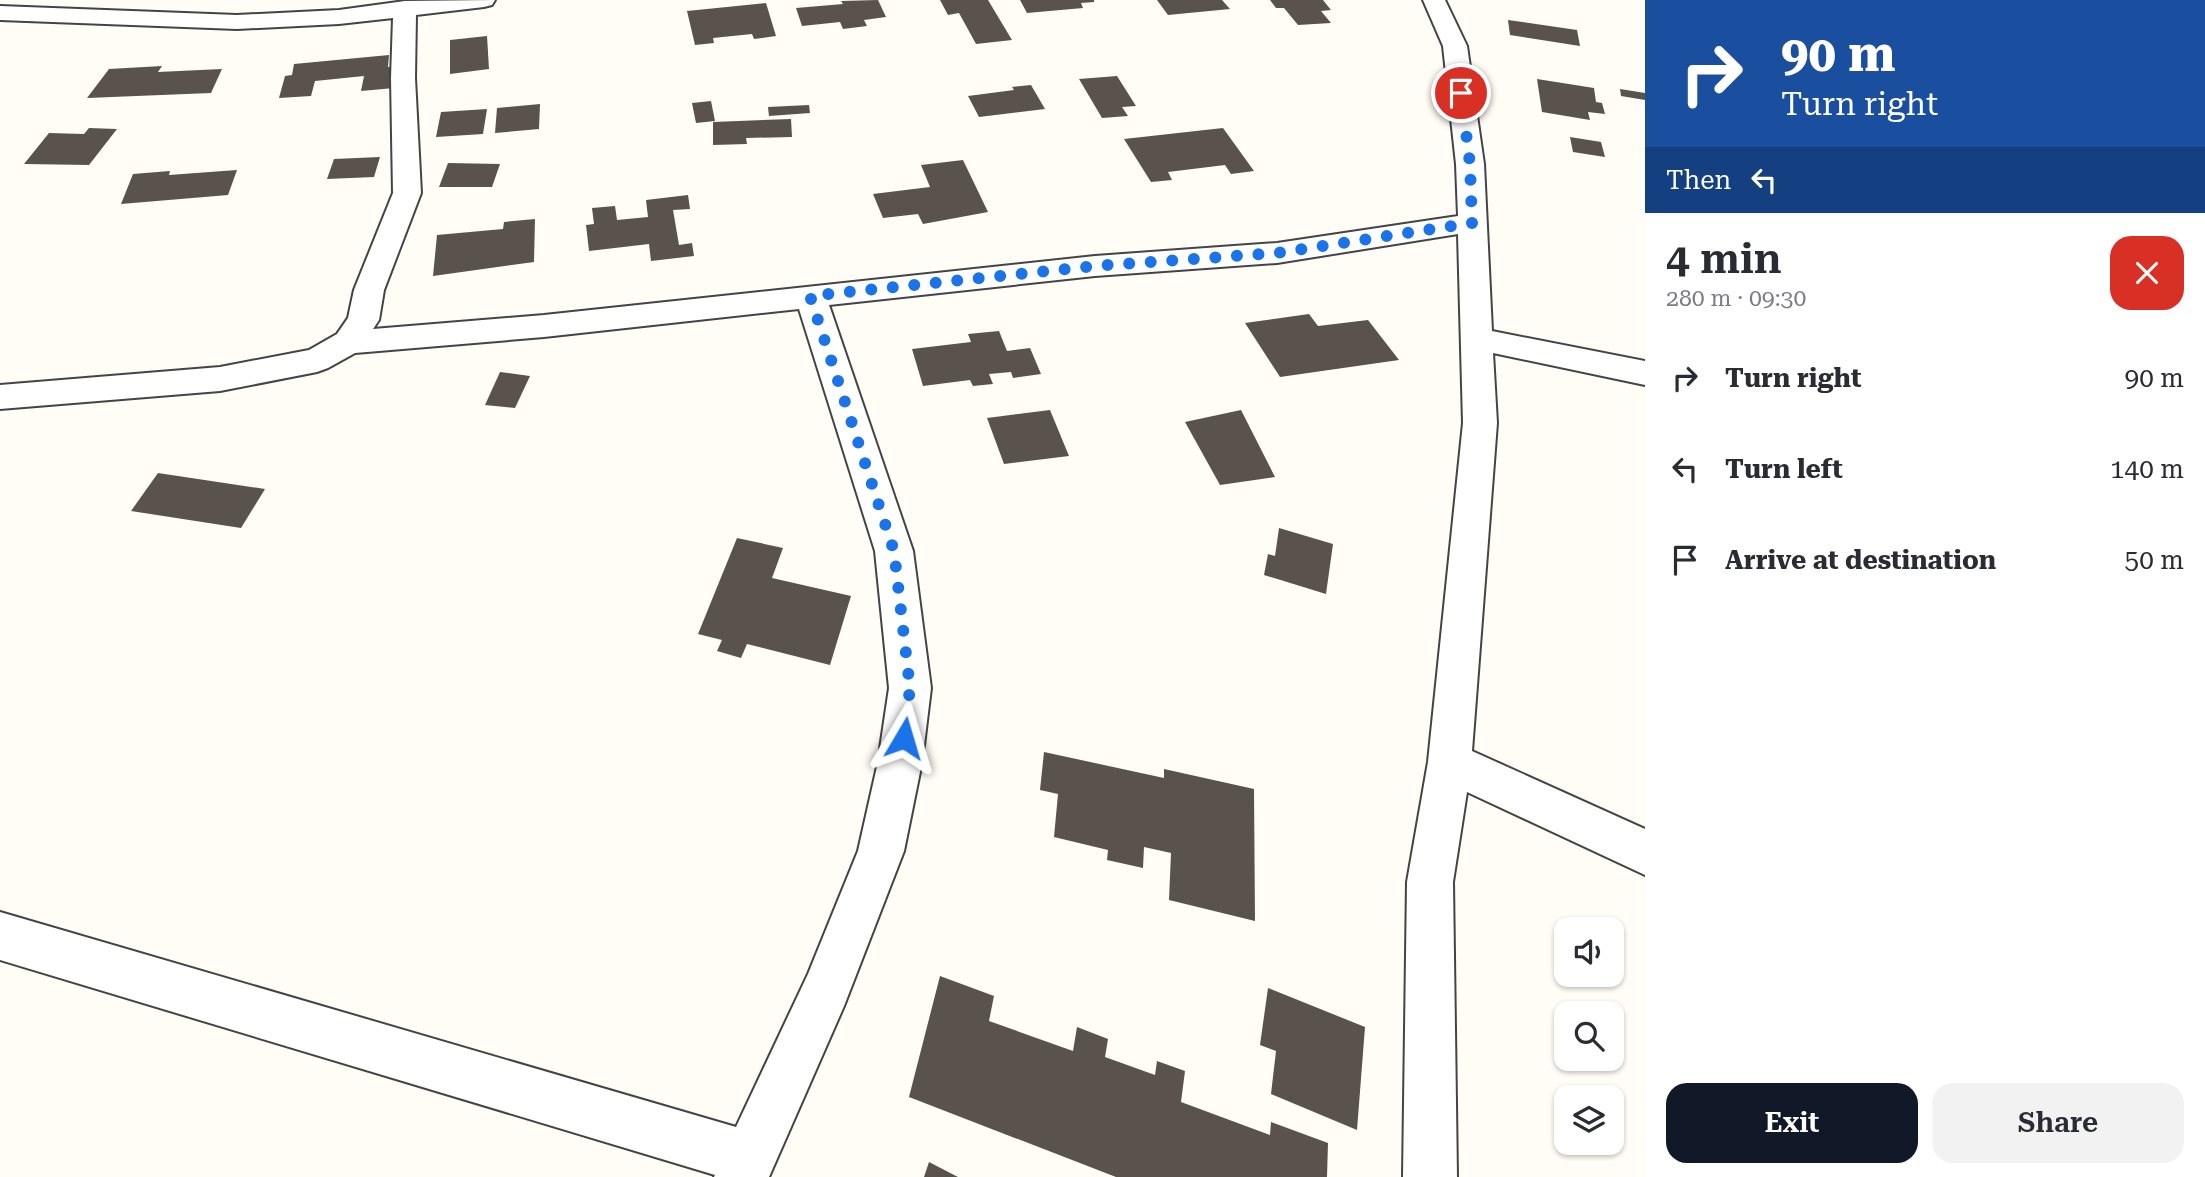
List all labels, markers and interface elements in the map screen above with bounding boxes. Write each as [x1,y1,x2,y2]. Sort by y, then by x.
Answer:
text: 90 m [1781,26,1896,83]
icon: right [1666,28,1757,119]
pin [1431,63,1491,123]
icon: arrive [1442,74,1480,112]
text: Turn right [1781,85,1938,123]
icon: left [1745,161,1783,199]
text: Then [1666,165,1731,195]
text: 4 min [1666,234,1782,283]
button: close [2110,236,2184,310]
text: 280 m · 09:30 [1666,285,1806,312]
icon: right [1666,359,1704,397]
text: Turn right [1725,363,1861,393]
text: 90 m [2125,363,2184,393]
icon: left [1666,450,1704,488]
text: Turn left [1725,454,1843,484]
text: 140 m [2110,454,2184,484]
icon: arrive [1666,541,1704,579]
text: Arrive at destination [1725,545,1996,575]
text: 50 m [2125,545,2184,575]
position arrow [867,701,941,775]
map controls [1554,917,1624,1155]
button: sound [1554,917,1624,987]
button: search [1554,1001,1624,1071]
button: Exit [1666,1083,1918,1163]
button: Share [1932,1083,2184,1163]
button: layers [1554,1085,1624,1155]

